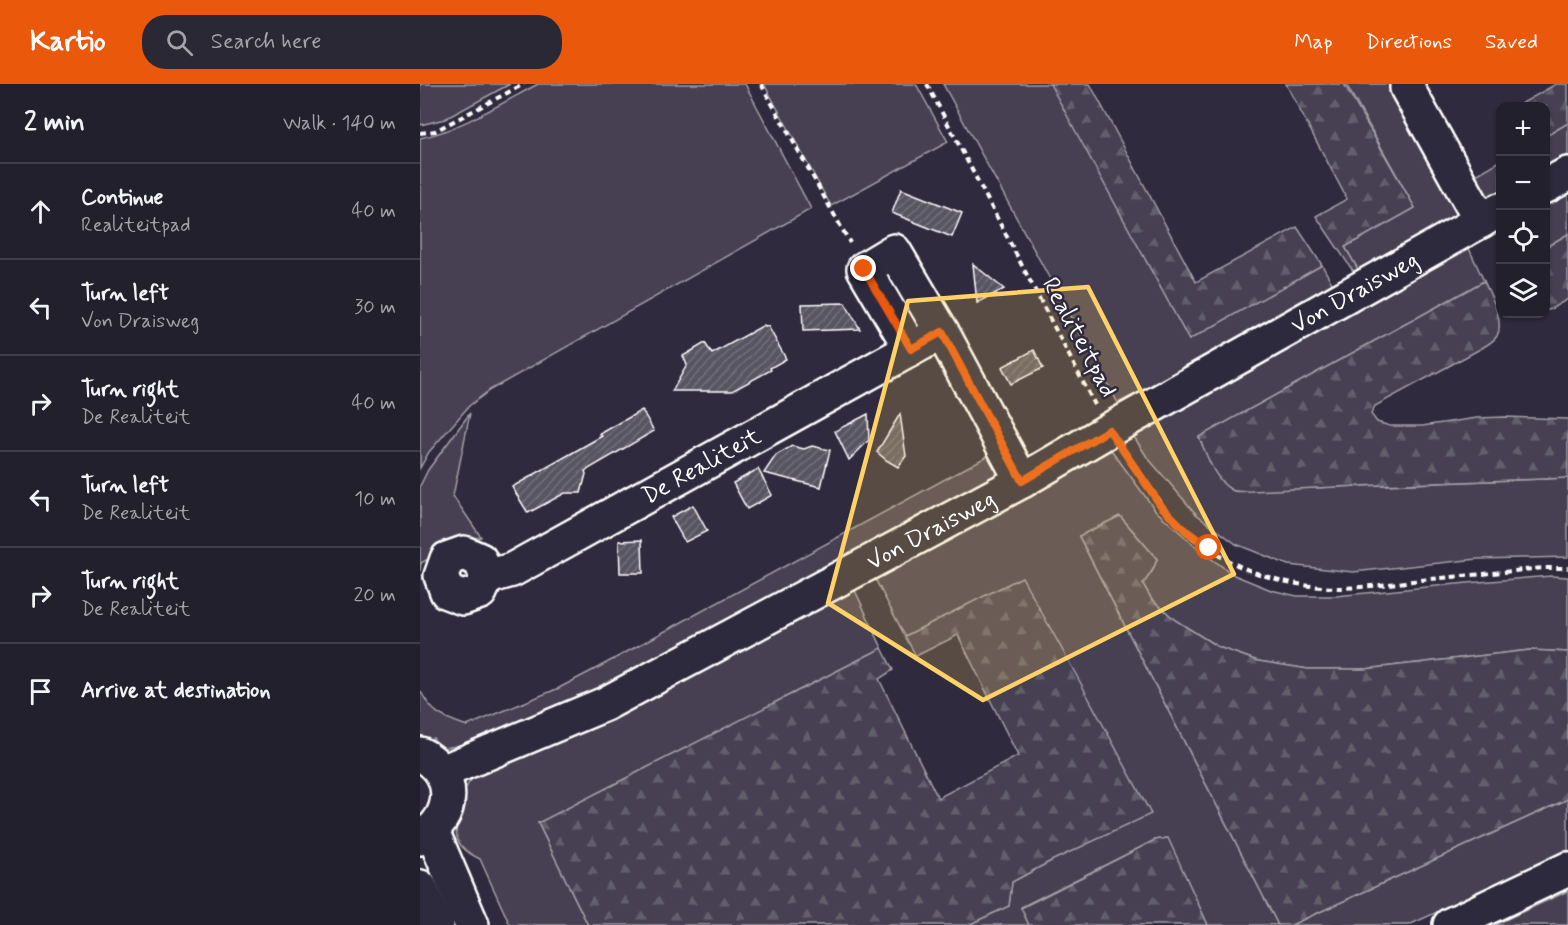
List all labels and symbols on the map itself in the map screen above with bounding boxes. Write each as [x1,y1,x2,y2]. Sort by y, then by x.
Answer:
street label: Von Draisweg [1286,245,1425,341]
route end [850,255,876,281]
street label: Realiteitpad [1034,272,1123,403]
street label: De Realiteit [637,421,767,512]
street label: Von Draisweg [862,484,1001,578]
route start [1195,534,1221,560]

